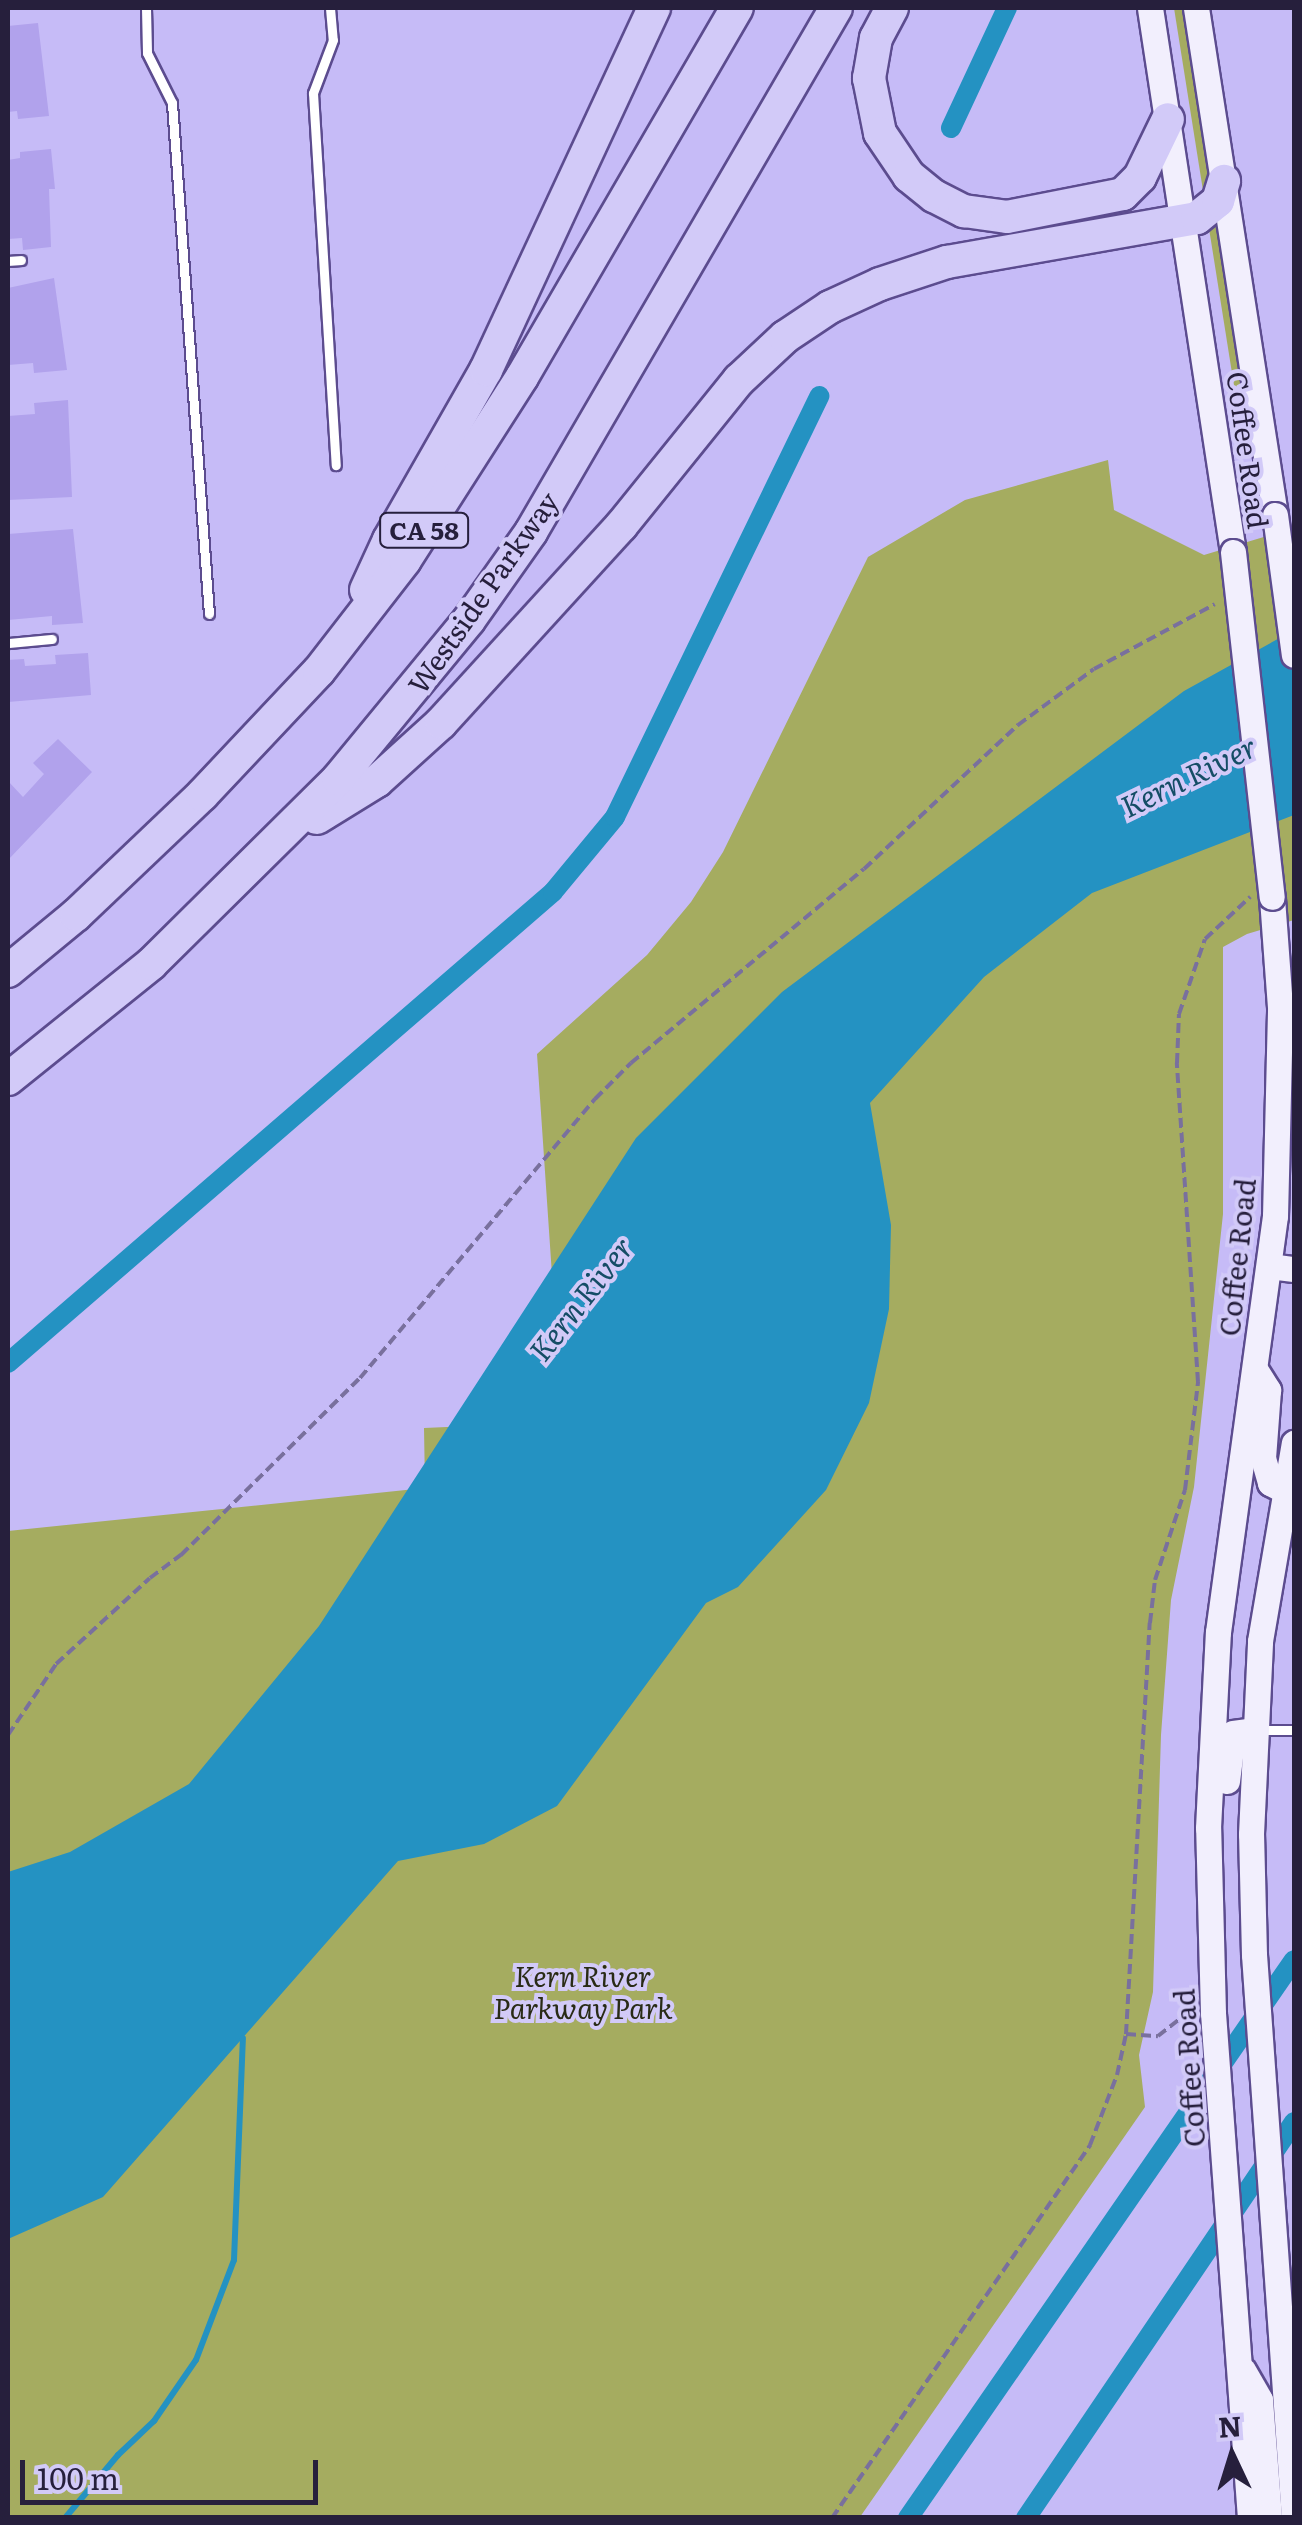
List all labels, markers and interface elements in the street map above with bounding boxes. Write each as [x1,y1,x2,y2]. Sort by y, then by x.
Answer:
street label: Coffee Road [1221,369,1277,531]
street label: Westside Parkway [400,485,564,699]
road number: CA 58 [379,510,469,550]
water label: Kern River [1114,727,1262,823]
street label: Coffee Road [1211,1176,1261,1338]
water label: Kern River [521,1229,639,1367]
park label: Kern River Parkway Park [493,1958,673,2024]
street label: Coffee Road [1166,1988,1210,2148]
text: N [1217,2403,1243,2447]
north arrow [1182,2405,1282,2505]
scale bar [25,2440,322,2502]
text: 100 m [37,2455,119,2499]

